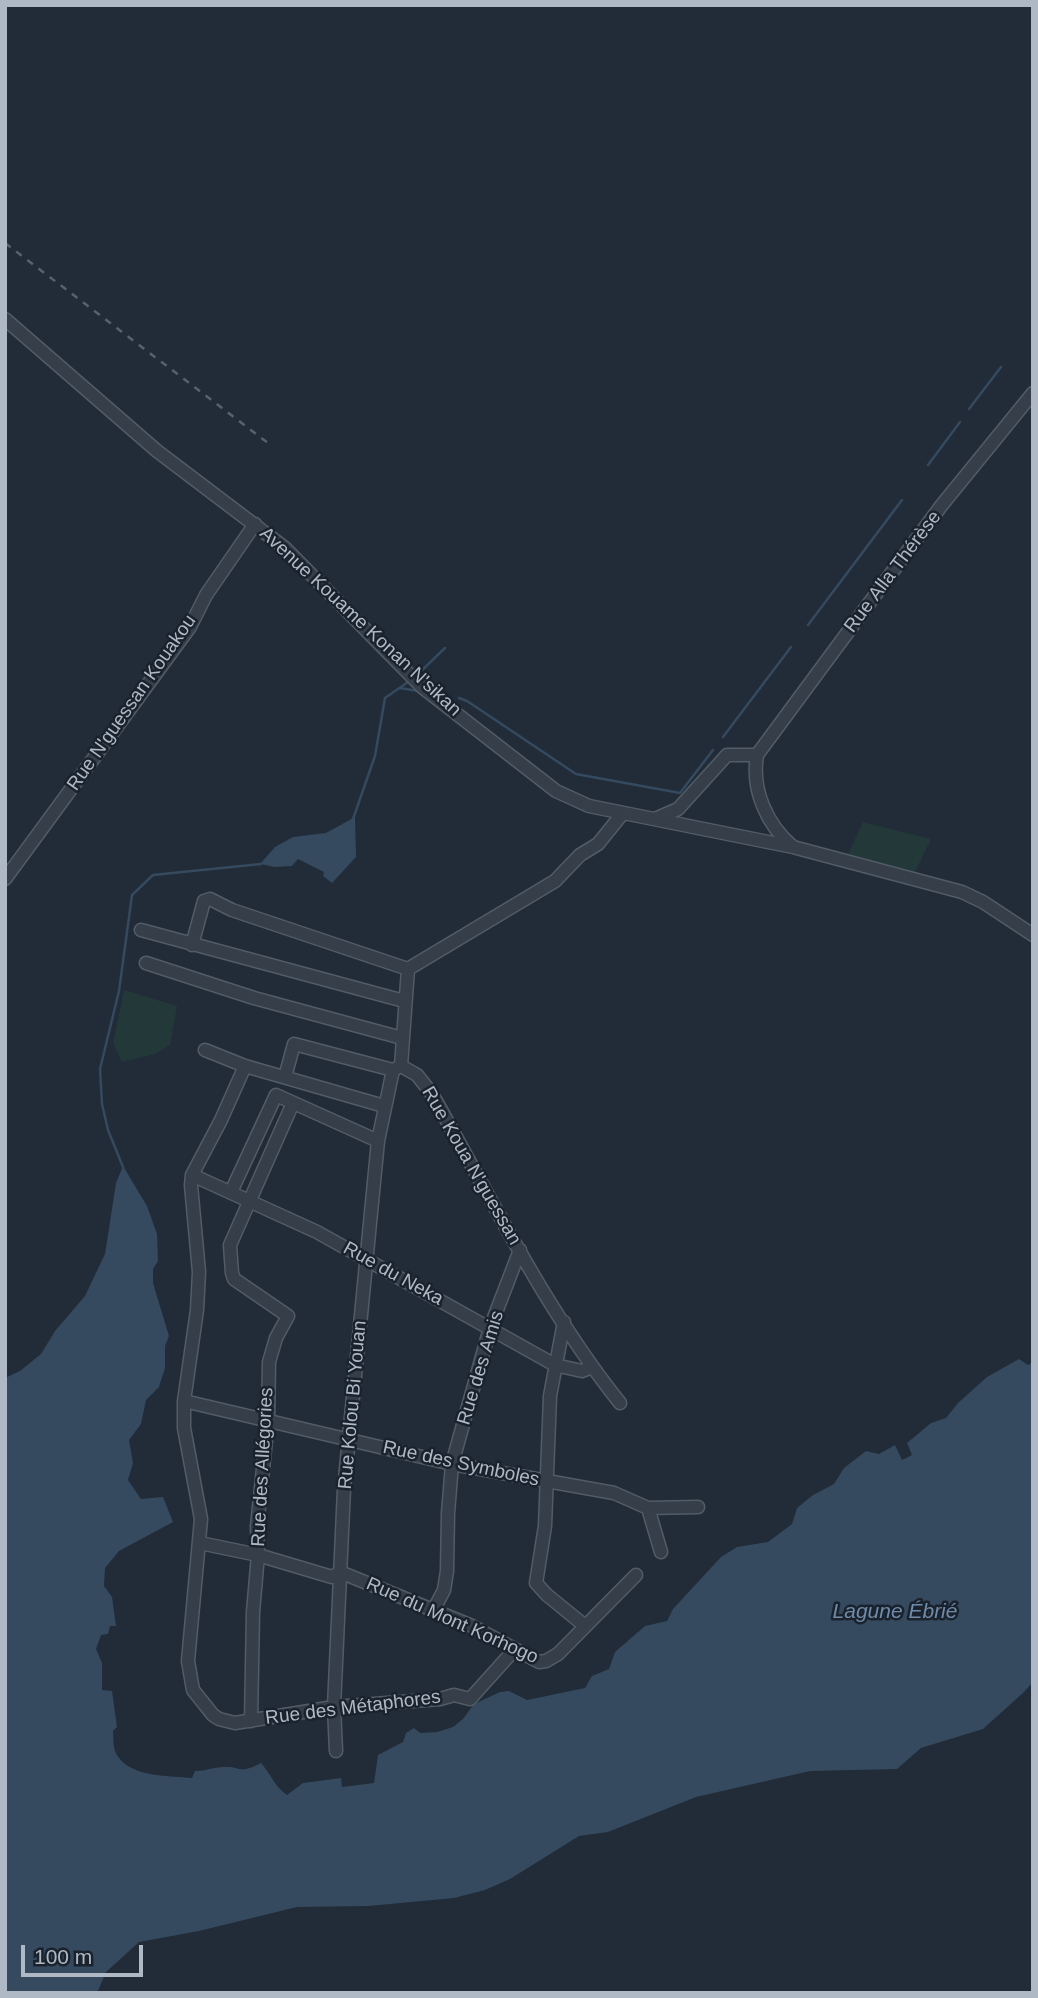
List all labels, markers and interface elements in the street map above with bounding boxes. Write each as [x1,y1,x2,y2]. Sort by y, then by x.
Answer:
street label: Rue Alla Thérèse [840,507,946,637]
street label: Avenue Kouame Konan N'sikan [254,522,466,722]
street label: Rue N'guessan Kouakou [63,611,201,795]
street label: Rue Koua N'guessan [416,1083,526,1249]
street label: Rue du Neka [339,1237,447,1311]
street label: Rue des Amis [453,1308,509,1428]
street label: Rue Kolou Bi Youan [334,1320,372,1490]
street label: Rue des Allégories [247,1387,279,1547]
street label: Rue des Symboles [381,1436,541,1492]
street label: Rue du Mont Korhogo [362,1573,542,1669]
water label: Lagune Ébrié [833,1599,957,1625]
street label: Rue des Métaphores [264,1686,442,1730]
scale bar [24,1932,147,1976]
text: 100 m [34,1945,92,1968]

